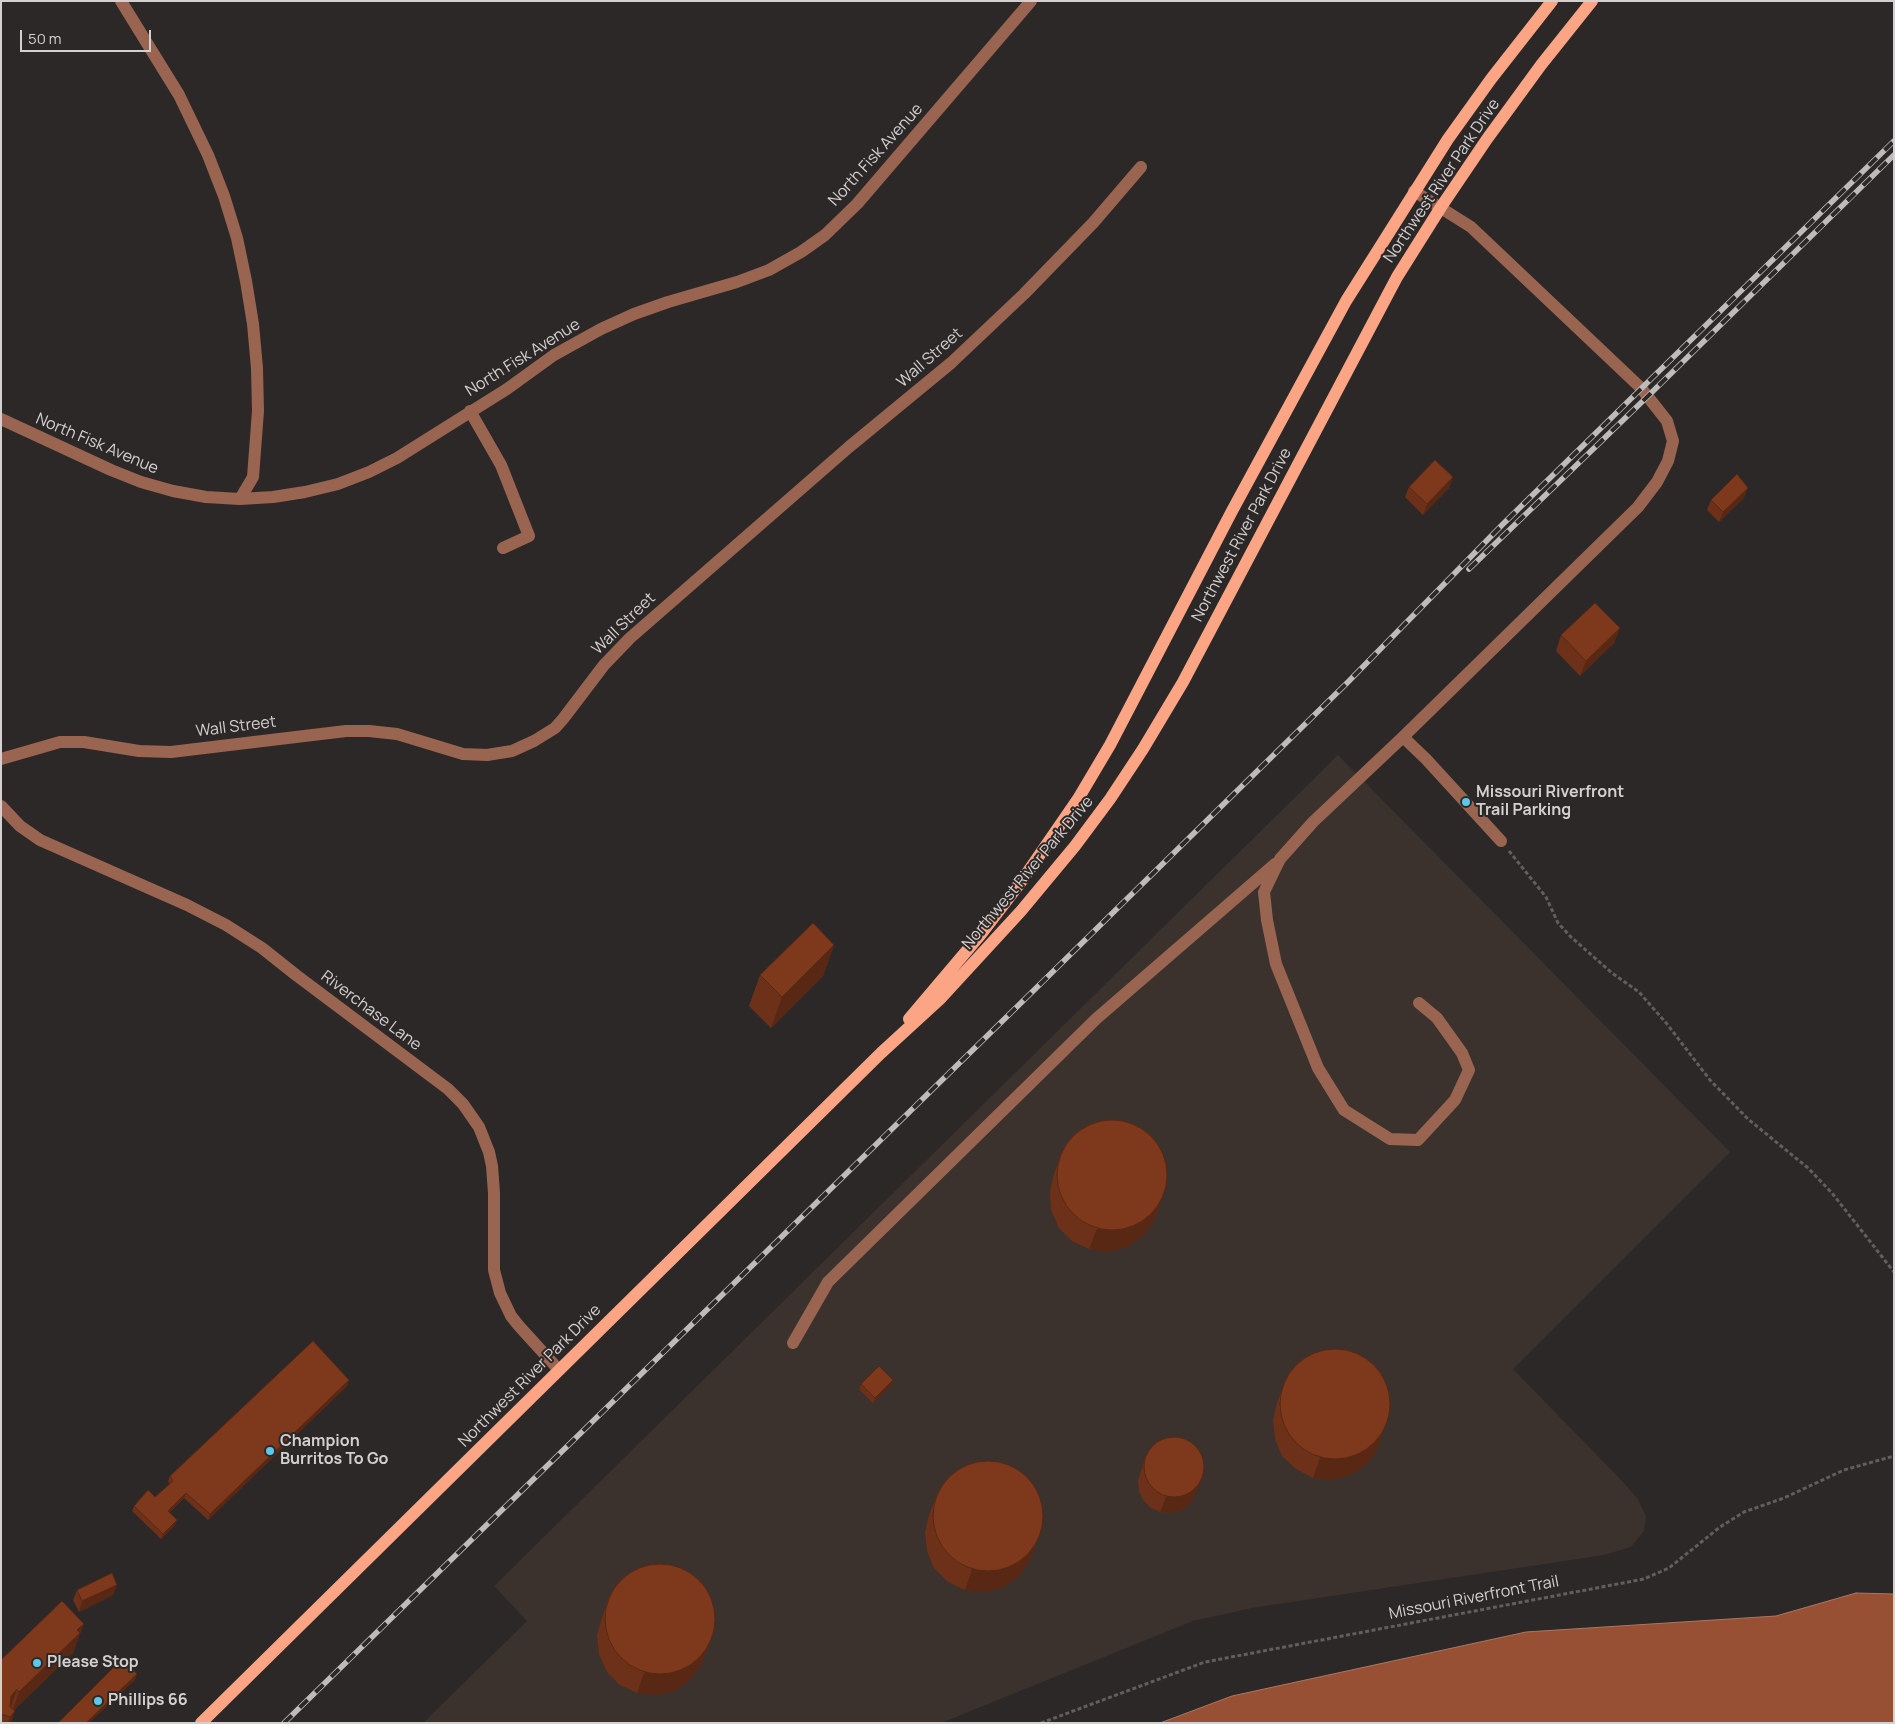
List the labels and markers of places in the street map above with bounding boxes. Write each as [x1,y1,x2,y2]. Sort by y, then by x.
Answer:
place label: Missouri Riverfront Trail Parking [1476,783,1624,821]
marker: Missouri Riverfront Trail Parking [1460,796,1472,808]
place label: Champion Burritos To Go [280,1432,389,1470]
marker: Champion Burritos To Go [264,1445,276,1457]
place label: Please Stop [47,1653,139,1673]
marker: Please Stop [31,1657,43,1669]
place label: Phillips 66 [108,1691,188,1711]
marker: Phillips 66 [92,1695,104,1707]

